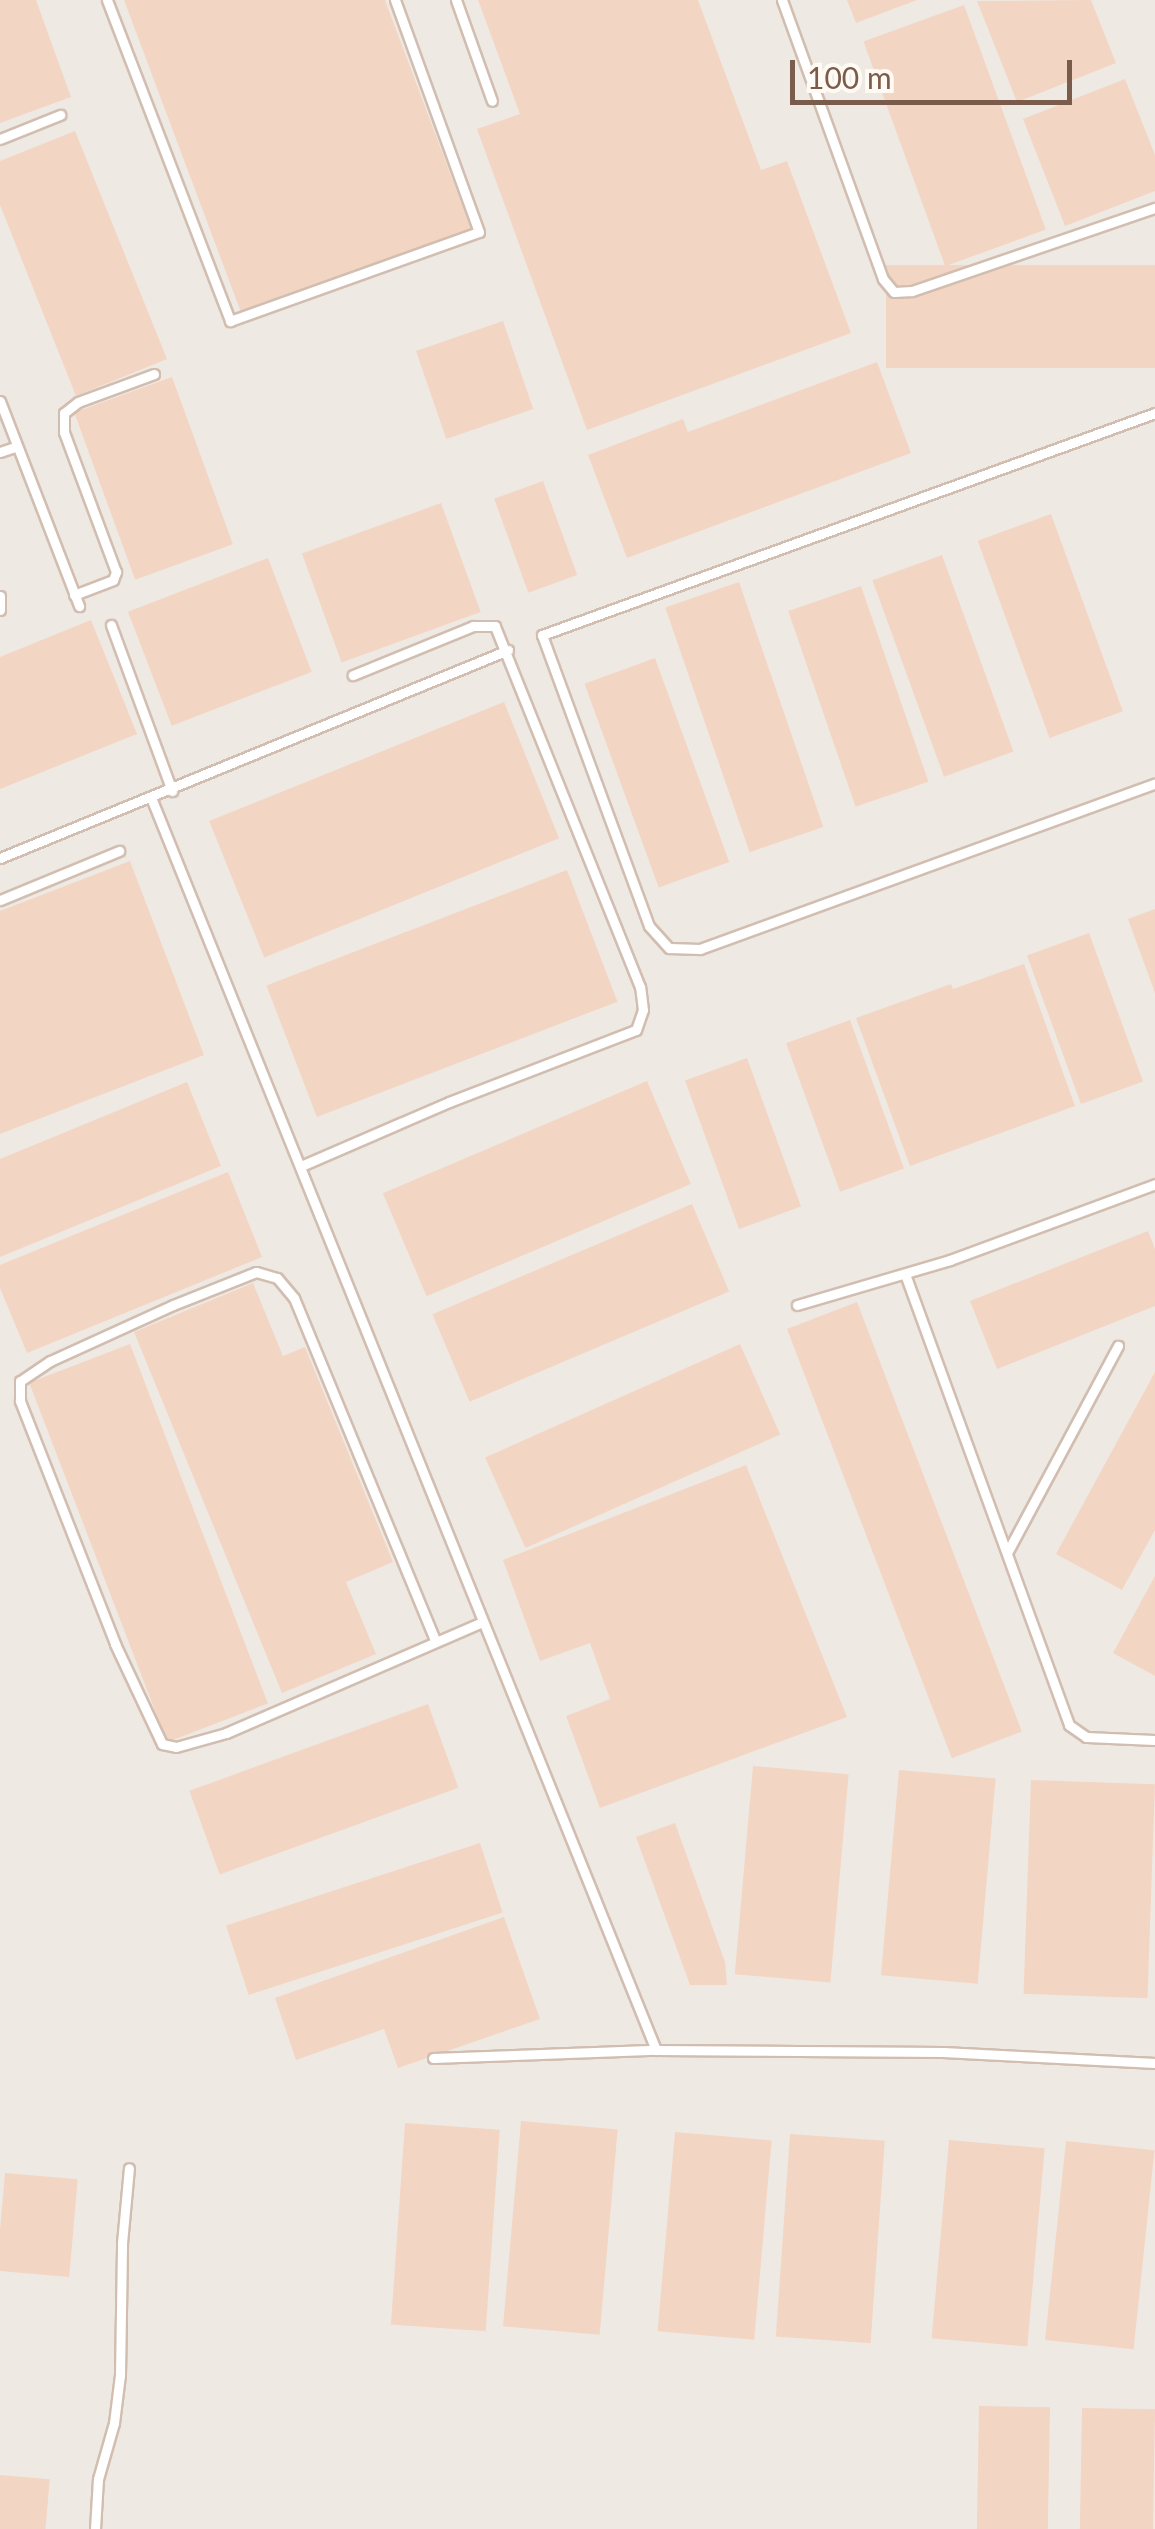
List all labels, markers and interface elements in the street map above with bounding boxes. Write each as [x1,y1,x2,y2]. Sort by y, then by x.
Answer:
scale bar [795,40,1078,102]
text: 100 m [807,59,892,95]

